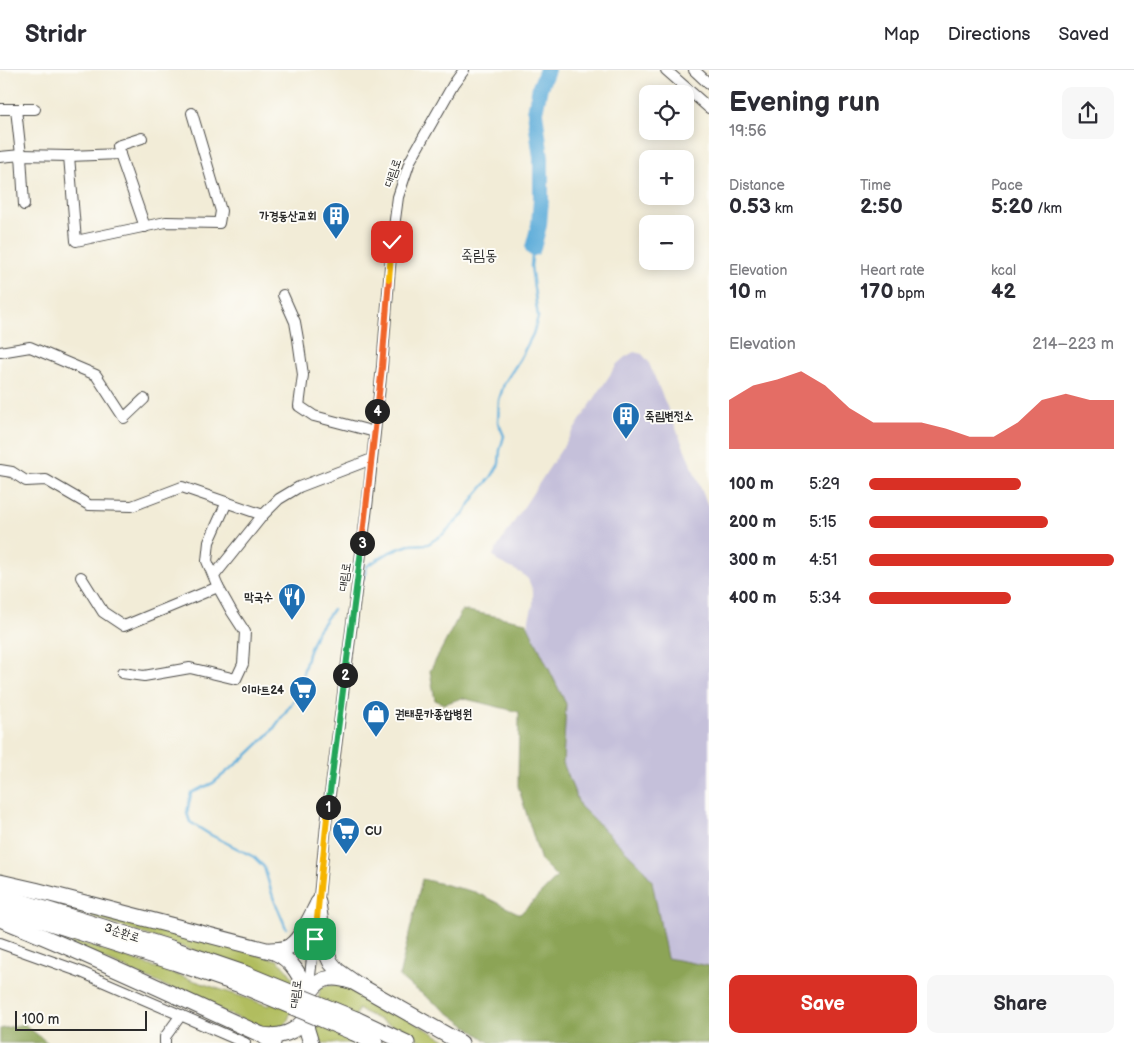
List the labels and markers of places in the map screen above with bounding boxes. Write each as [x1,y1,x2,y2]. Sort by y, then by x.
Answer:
building icon: 가경동산교회 [321,201,351,240]
place label: 가경동산교회 [259,209,317,224]
pin [371,221,413,263]
pin: 4 [364,398,390,424]
building icon: 죽림변전소 [611,401,641,440]
place label: 죽림변전소 [645,409,694,424]
pin: 3 [350,530,374,556]
restaurant icon: 막국수 [277,582,307,621]
place label: 막국수 [244,590,273,605]
pin: 2 [332,662,358,688]
supermarket icon: 이마트24 [288,675,318,714]
place label: 이마트24 [241,683,284,698]
shop icon: 권태문카종합병원 [361,699,391,738]
place label: 권태문카종합병원 [395,707,473,722]
pin: 1 [316,794,340,820]
supermarket icon: CU [331,816,361,855]
place label: CU [365,824,382,839]
pin [294,918,336,960]

